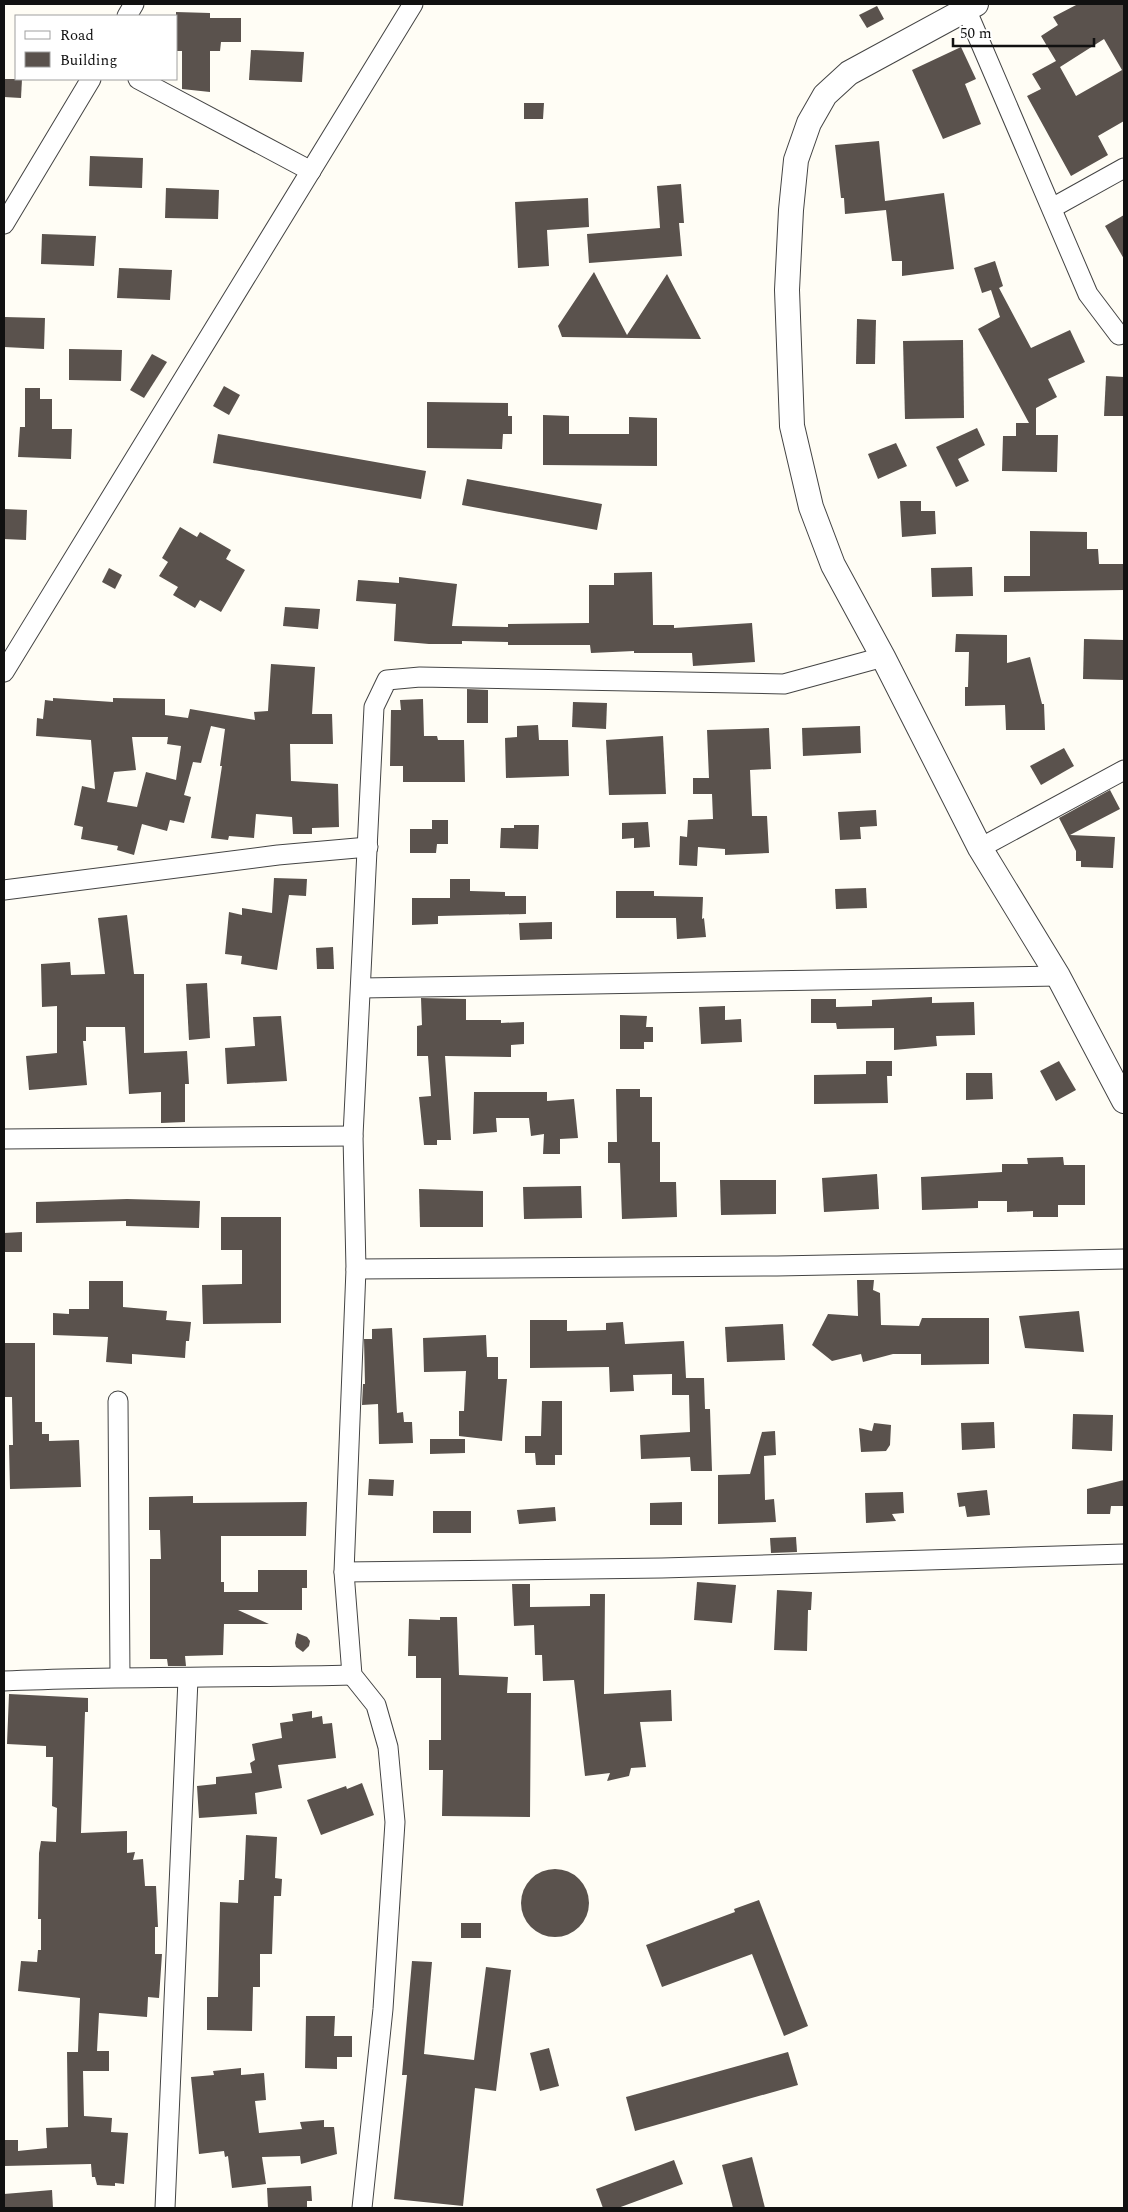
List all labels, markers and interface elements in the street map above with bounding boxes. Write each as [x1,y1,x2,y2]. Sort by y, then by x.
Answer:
legend [15,15,178,80]
scale bar [953,15,1094,47]
text: 50 m [960,22,992,45]
text: Road [60,24,94,47]
text: Building [60,49,117,72]

